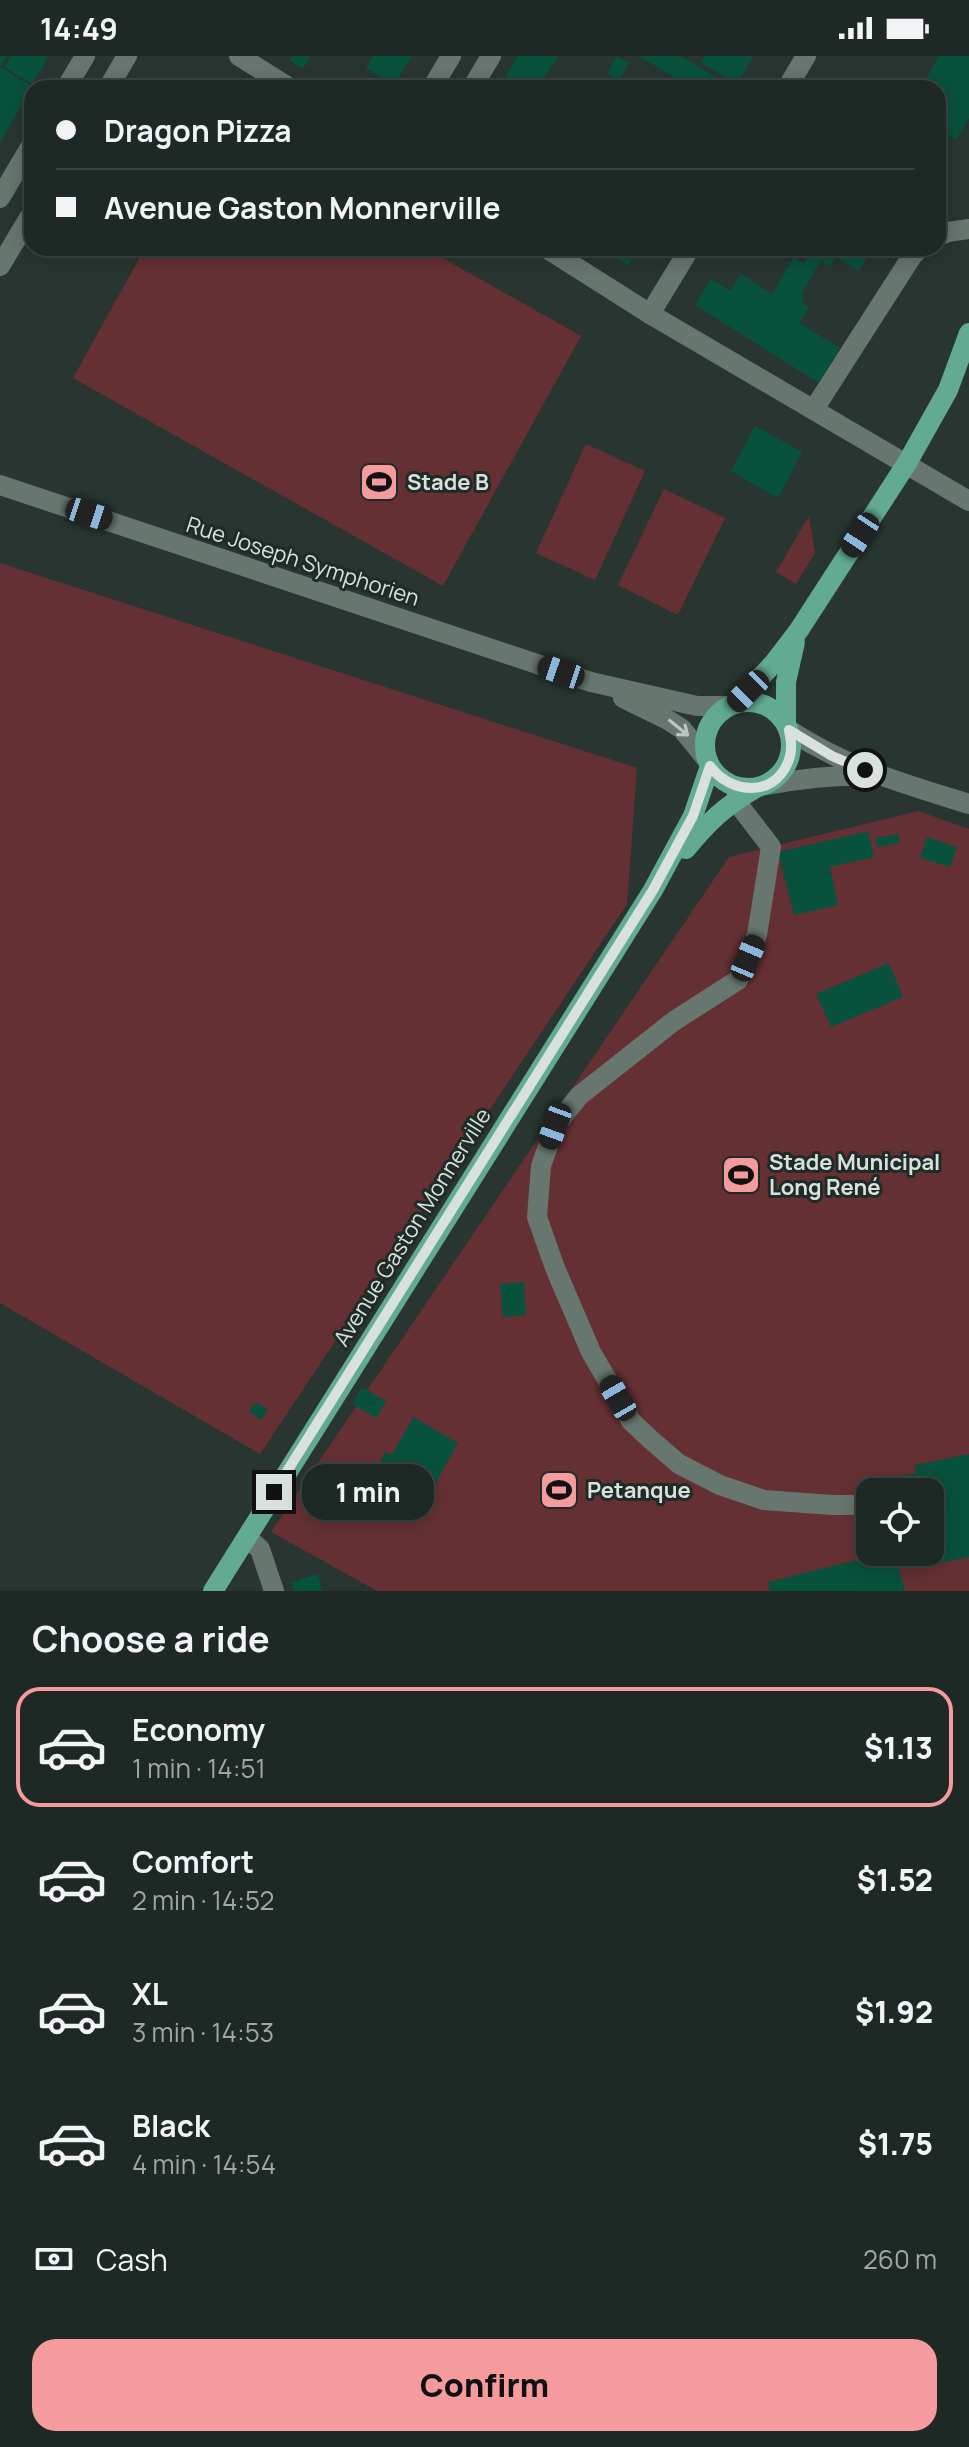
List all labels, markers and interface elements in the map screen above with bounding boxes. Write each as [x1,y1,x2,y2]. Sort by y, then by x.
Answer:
text: 14:49 [40,8,118,49]
text: Dragon Pizza [104,110,292,151]
text: Avenue Gaston Monnerville [104,187,500,228]
sports icon: Stade B [358,461,400,503]
place label: Stade B [407,467,489,497]
car [62,495,116,533]
car [837,508,883,562]
street label: Rue Joseph Symphorien [183,509,423,613]
car [534,653,588,691]
car [723,666,773,716]
one-way arrow [668,719,689,737]
route start [847,752,883,788]
car [728,931,768,985]
car [536,1099,574,1153]
street label: Avenue Gaston Monnerville [326,1102,498,1352]
place label: Stade Municipal Long René [769,1147,940,1202]
sports icon: Stade Municipal Long René [720,1154,762,1196]
car [596,1371,640,1425]
callout: 1 min [302,1464,434,1520]
sports icon: Petanque [538,1469,580,1511]
route end [256,1474,292,1510]
text: 1 min [335,1474,401,1510]
place label: Petanque [587,1475,691,1505]
map controls [856,1478,944,1566]
button: locate [856,1478,944,1566]
text: Choose a ride [32,1614,270,1663]
text: Economy [132,1709,265,1750]
icon: car [36,1711,108,1783]
text: $1.13 [864,1727,933,1768]
text: 1 min · 14:51 [132,1750,266,1786]
text: Comfort [132,1841,254,1882]
icon: car [36,1843,108,1915]
text: $1.52 [857,1859,933,1900]
text: 2 min · 14:52 [132,1882,274,1918]
text: XL [132,1973,168,2014]
icon: car [36,1975,108,2047]
text: $1.92 [855,1991,933,2032]
text: 3 min · 14:53 [132,2014,274,2050]
text: Black [132,2105,210,2146]
icon: car [36,2107,108,2179]
text: $1.75 [858,2123,933,2164]
text: 4 min · 14:54 [132,2146,276,2182]
icon: cash [32,2237,76,2281]
text: Cash [96,2239,168,2280]
text: 260 m [863,2241,937,2277]
button: Confirm [32,2339,937,2431]

